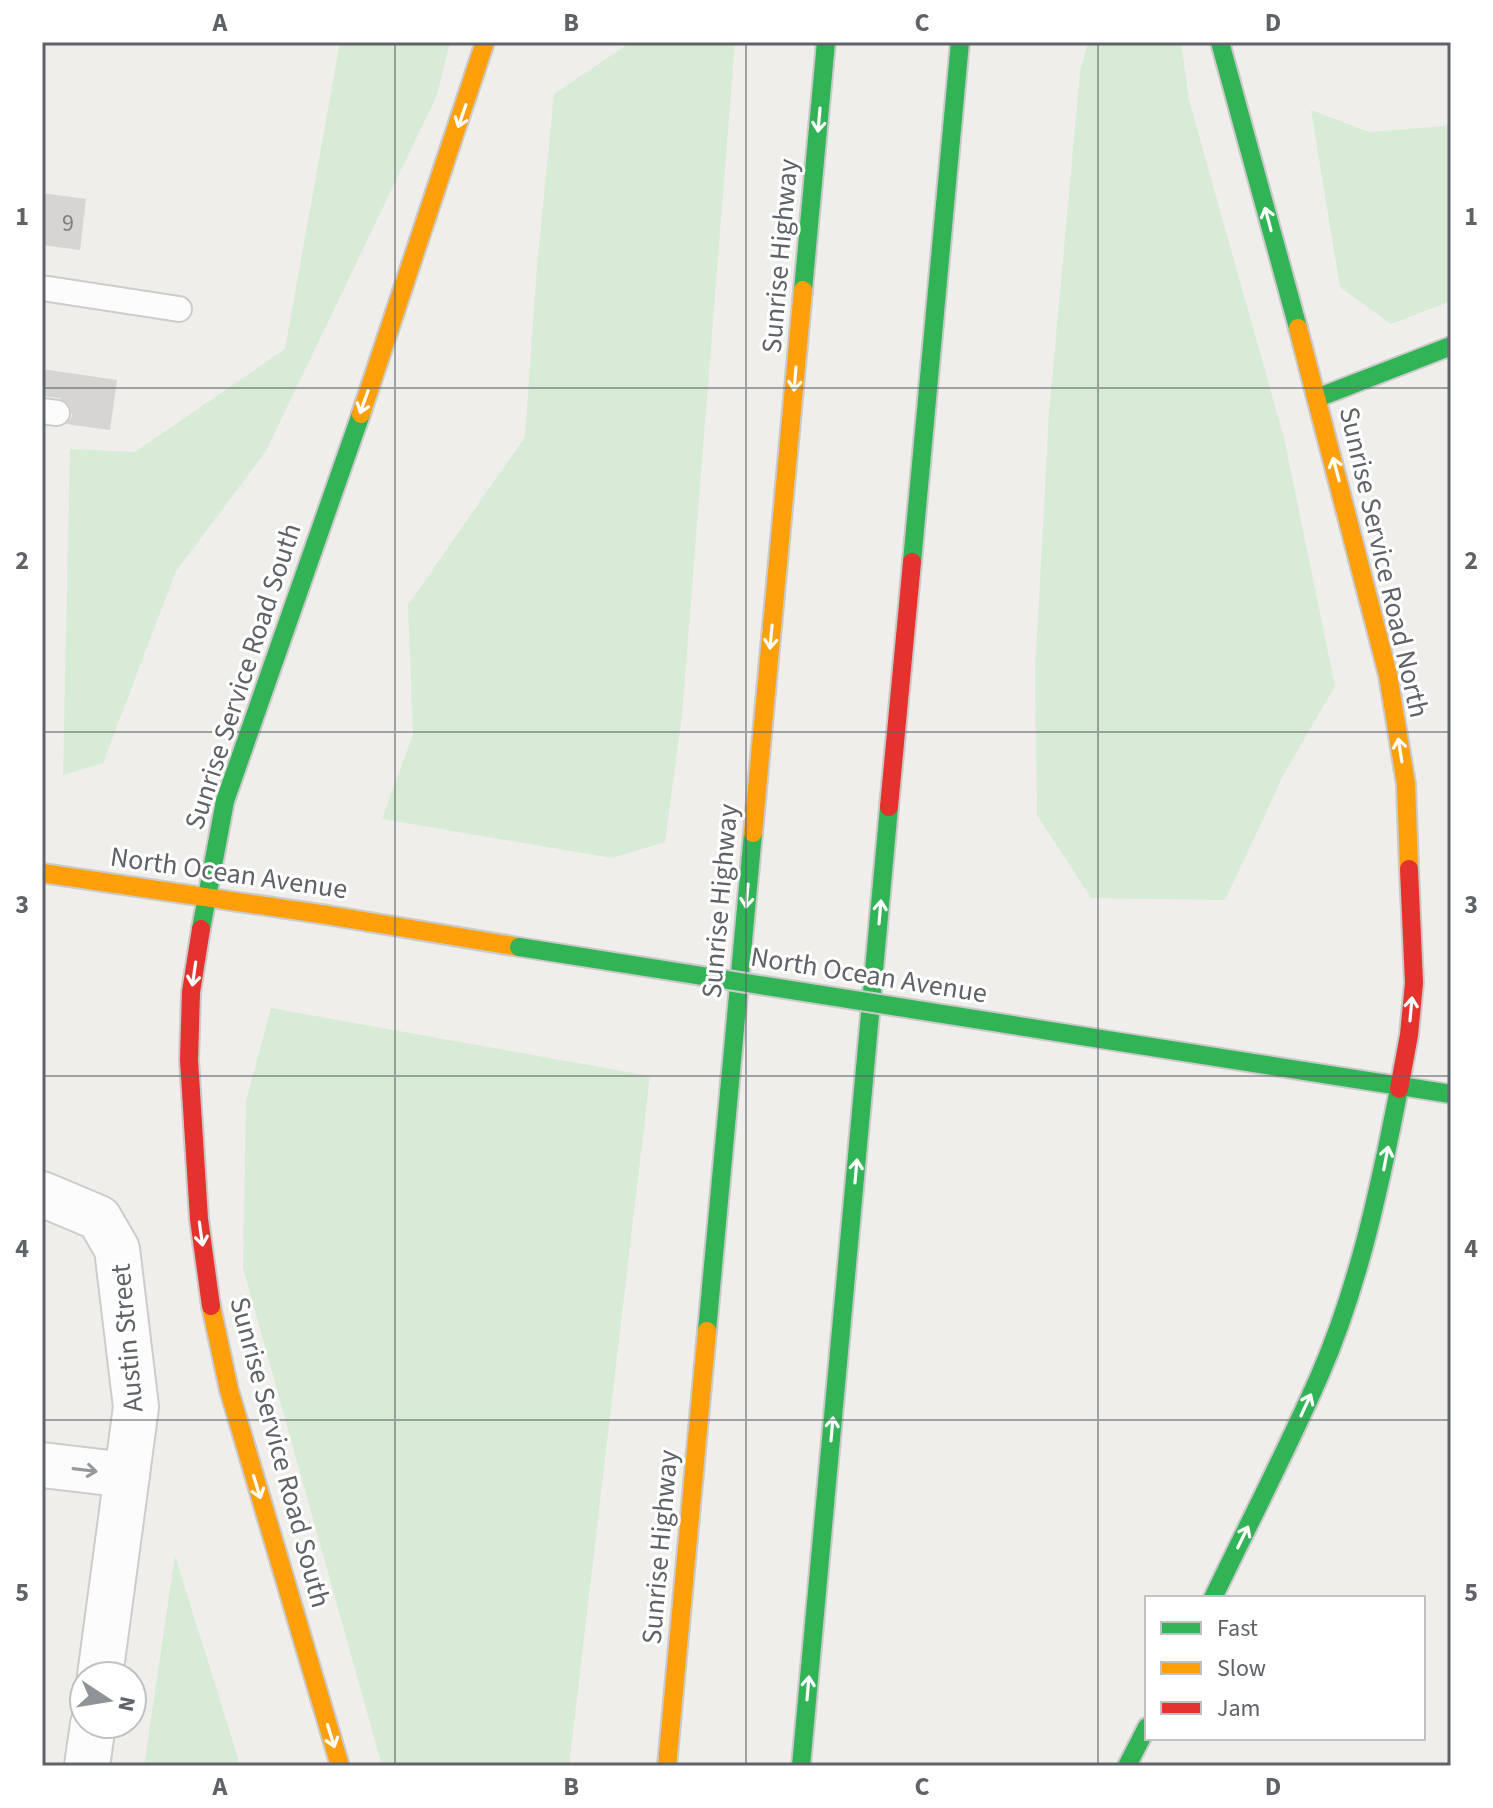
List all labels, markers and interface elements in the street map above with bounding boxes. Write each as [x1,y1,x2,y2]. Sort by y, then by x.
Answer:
text: A [212,4,229,41]
text: B [563,4,579,41]
text: C [914,4,930,41]
text: D [1265,4,1281,41]
one-way arrow [453,104,468,129]
one-way arrow [812,106,827,133]
street label: Sunrise Highway [752,157,808,355]
text: 1 [15,198,29,235]
text: 1 [1464,198,1478,235]
house number: 9 [62,206,74,241]
one-way arrow [1259,206,1274,232]
one-way arrow [788,365,803,392]
one-way arrow [356,390,371,415]
street label: Sunrise Service Road North [1329,403,1439,721]
one-way arrow [1328,457,1343,483]
street label: Sunrise Service Road South [174,518,311,835]
text: 2 [15,542,29,579]
text: 2 [1464,542,1478,579]
one-way arrow [764,624,779,650]
one-way arrow [1392,738,1407,763]
street label: Sunrise Highway [692,802,748,1000]
street label: North Ocean Avenue [108,837,350,909]
one-way arrow [740,882,755,909]
text: 3 [15,886,29,923]
text: 3 [1464,886,1478,923]
one-way arrow [872,899,887,926]
street label: North Ocean Avenue [748,937,990,1013]
one-way arrow [186,961,201,987]
one-way arrow [1404,996,1419,1023]
one-way arrow [1380,1146,1395,1171]
one-way arrow [849,1158,864,1184]
one-way arrow [194,1221,209,1246]
text: 4 [15,1230,29,1267]
text: 4 [1464,1230,1478,1267]
street label: Austin Street [101,1262,153,1414]
street label: Sunrise Service Road South [219,1293,341,1612]
one-way arrow [1300,1393,1315,1418]
one-way arrow [825,1416,840,1443]
street label: Sunrise Highway [632,1448,688,1646]
one-way arrow [71,1462,98,1477]
one-way arrow [250,1474,265,1500]
one-way arrow [1236,1525,1251,1549]
text: 5 [15,1574,29,1611]
text: 5 [1464,1574,1478,1611]
legend [1145,1596,1425,1740]
text: Fast [1217,1611,1258,1646]
text: Slow [1217,1651,1266,1686]
north arrow [68,1660,148,1740]
one-way arrow [801,1675,816,1702]
text: Jam [1217,1691,1261,1726]
text: N [109,1693,144,1714]
one-way arrow [324,1723,339,1749]
text: A [212,1768,229,1805]
text: B [563,1768,579,1805]
text: C [914,1768,930,1805]
text: D [1265,1768,1281,1805]

